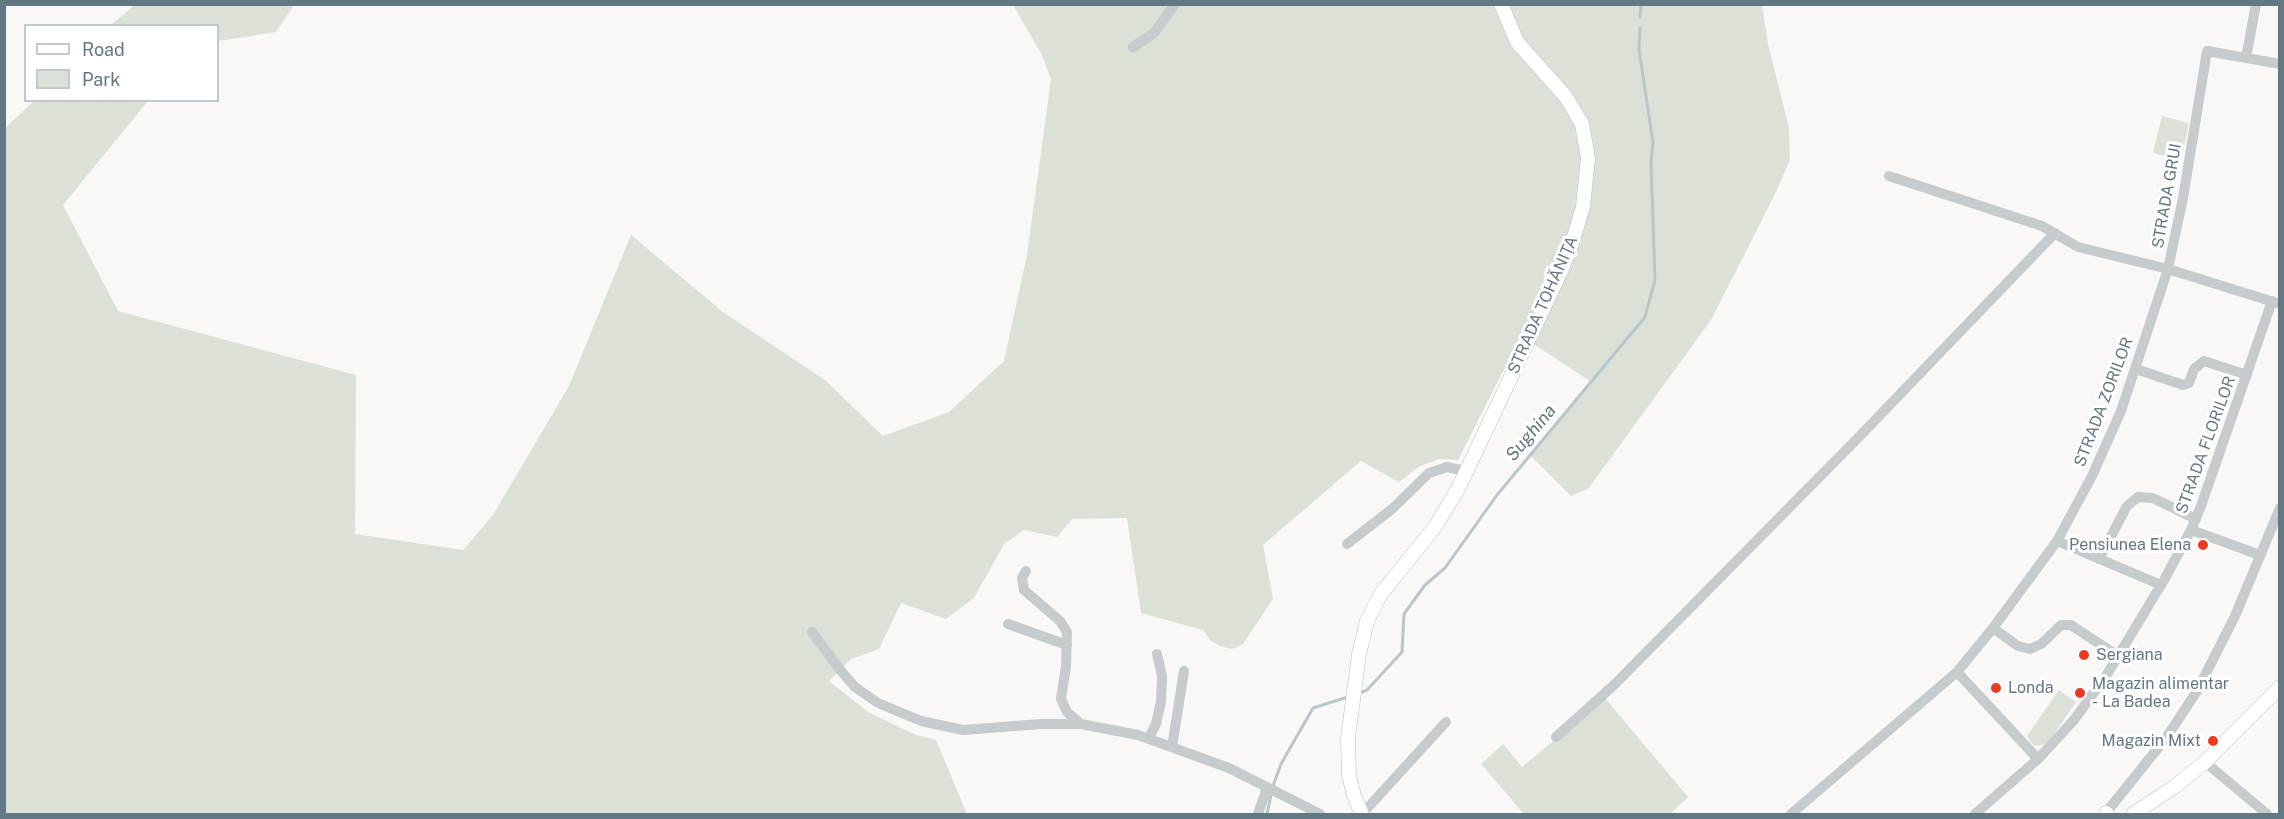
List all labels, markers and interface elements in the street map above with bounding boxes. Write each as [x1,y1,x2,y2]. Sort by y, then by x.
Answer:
legend [24,24,219,102]
text: Road [82,39,125,60]
text: Park [82,69,120,90]
street label: STRADA GRUI [2148,142,2186,250]
street label: STRADA TOHĂNIȚA [1504,233,1582,377]
street label: STRADA ZORILOR [2071,335,2137,469]
street label: STRADA FLORILOR [2172,374,2240,516]
water label: Sughina [1501,400,1561,466]
place label: Pensiunea Elena [2069,535,2191,555]
marker: Pensiunea Elena [2196,538,2210,552]
place label: Sergiana [2096,645,2163,665]
marker: Sergiana [2077,648,2091,662]
place label: Magazin alimentar - La Badea [2092,674,2229,712]
place label: Londa [2008,678,2054,698]
marker: Londa [1989,681,2003,695]
marker: Magazin alimentar - La Badea [2073,686,2087,700]
place label: Magazin Mixt [2102,731,2201,751]
marker: Magazin Mixt [2206,734,2220,748]

